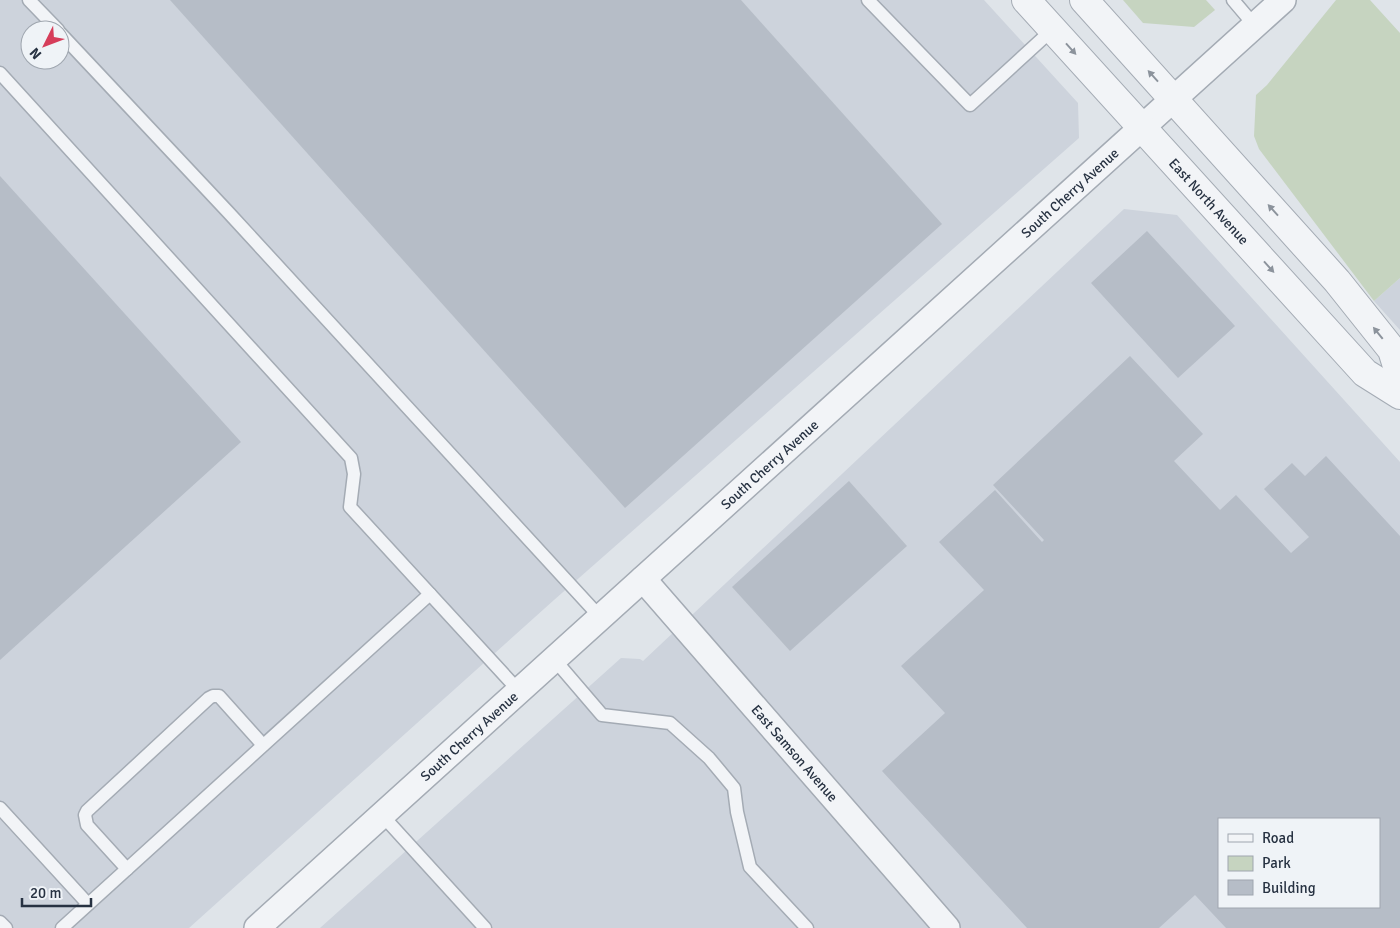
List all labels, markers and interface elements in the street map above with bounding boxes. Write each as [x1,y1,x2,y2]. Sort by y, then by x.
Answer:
north arrow [20,20,70,70]
one-way arrow [1065,43,1077,55]
text: N [26,44,45,63]
one-way arrow [1147,70,1159,82]
street label: South Cherry Avenue [1018,145,1122,242]
street label: East North Avenue [1165,155,1252,248]
one-way arrow [1267,204,1279,216]
one-way arrow [1263,261,1275,273]
one-way arrow [1373,327,1384,340]
street label: South Cherry Avenue [718,416,822,513]
street label: South Cherry Avenue [417,688,522,785]
street label: East Samson Avenue [748,702,841,806]
legend [1218,818,1380,908]
text: Road [1262,829,1294,847]
text: Park [1262,854,1291,872]
scale bar [22,876,91,908]
text: Building [1262,879,1316,897]
text: 20 m [30,884,61,902]

